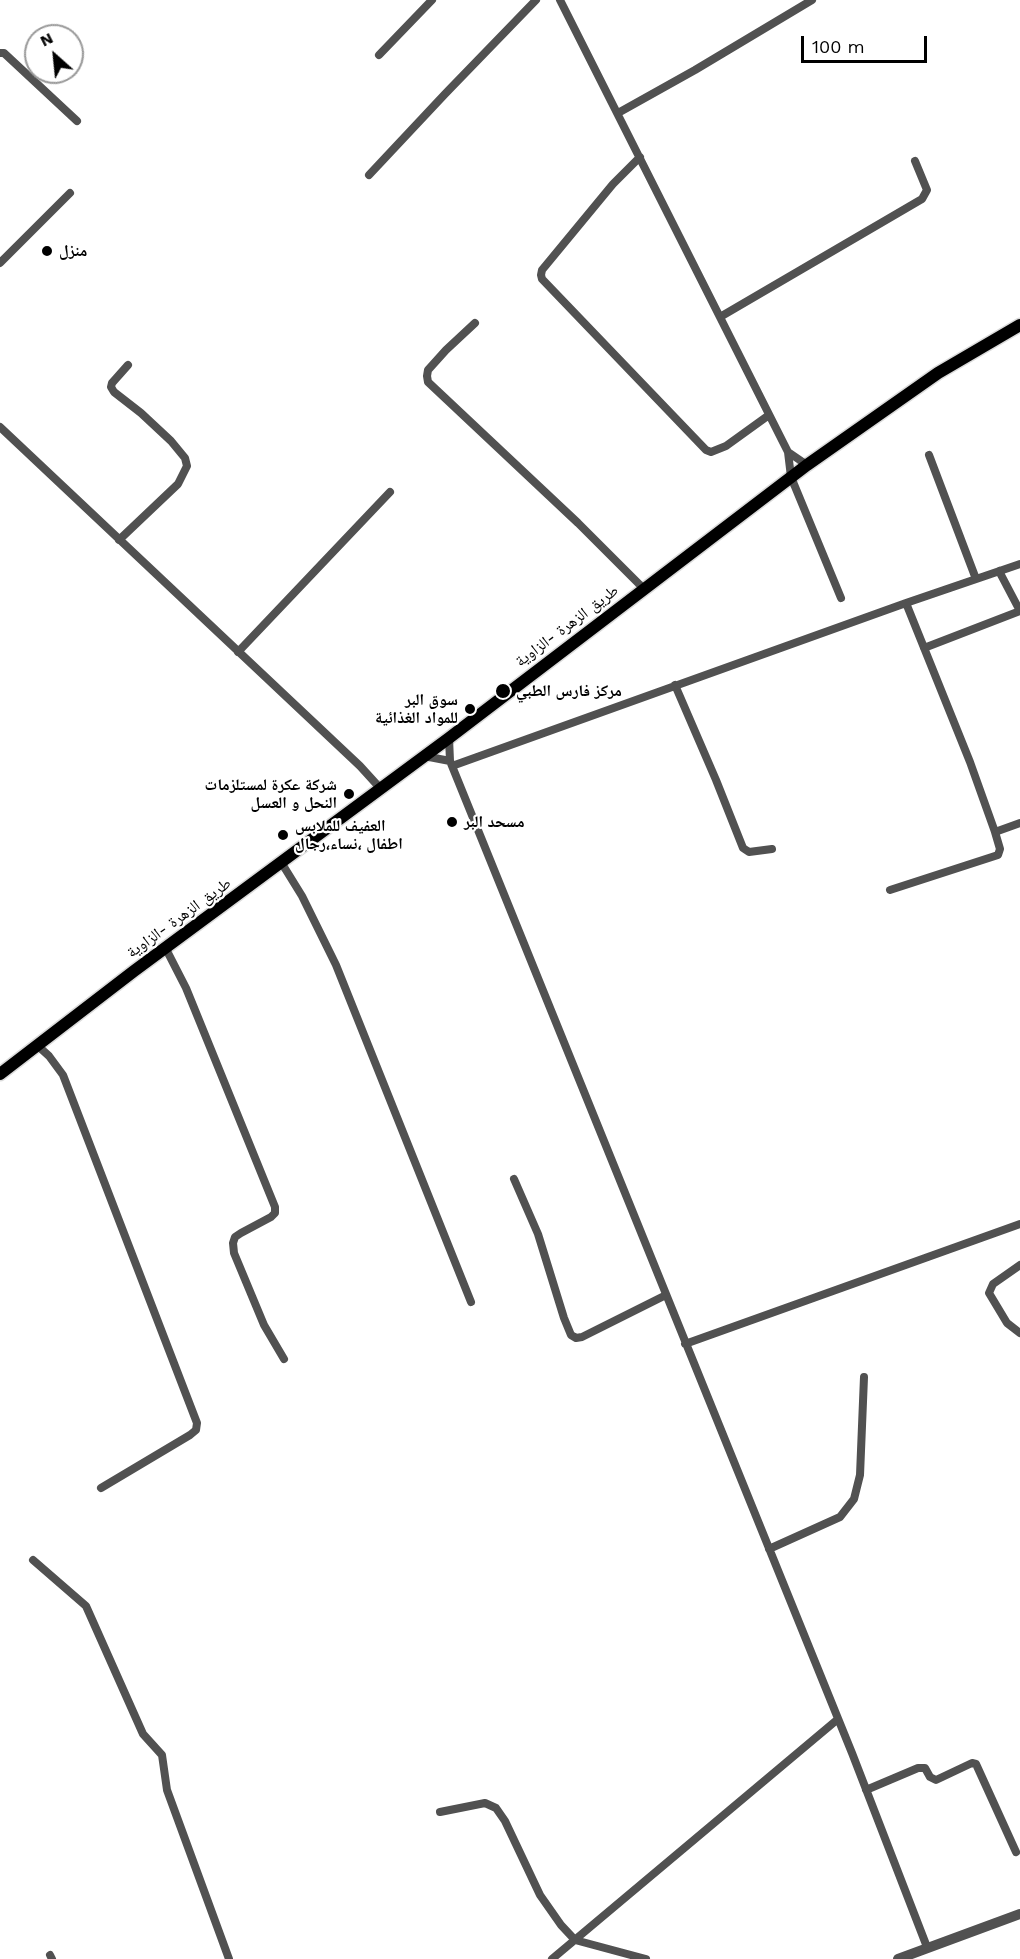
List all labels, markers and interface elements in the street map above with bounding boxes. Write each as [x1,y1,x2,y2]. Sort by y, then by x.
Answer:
north arrow [24,24,84,84]
scale bar [804,24,930,62]
text: N [37,28,56,50]
text: 100 m [812,36,865,57]
place label: منزل [59,241,87,261]
marker: منزل [40,244,54,258]
street label: طريق الزهرة -الزاوية [512,581,622,671]
place label: مركز فارس الطبي [516,681,622,701]
marker: مركز فارس الطبي [494,682,512,700]
place label: سوق البر للمواد الغذائية [375,690,458,728]
marker: سوق البر للمواد الغذائية [463,702,477,716]
place label: شركة عكرة لمستلزمات النحل و العسل [205,775,337,813]
marker: شركة عكرة لمستلزمات النحل و العسل [342,787,356,801]
place label: مسحد البر [464,812,525,832]
marker: مسحد البر [445,815,459,829]
place label: العفيف للملابس اطفال ،نساء،رجال [295,816,403,854]
marker: العفيف للملابس اطفال ،نساء،رجال [276,828,290,842]
street label: طريق الزهرة -الزاوية [123,874,235,962]

